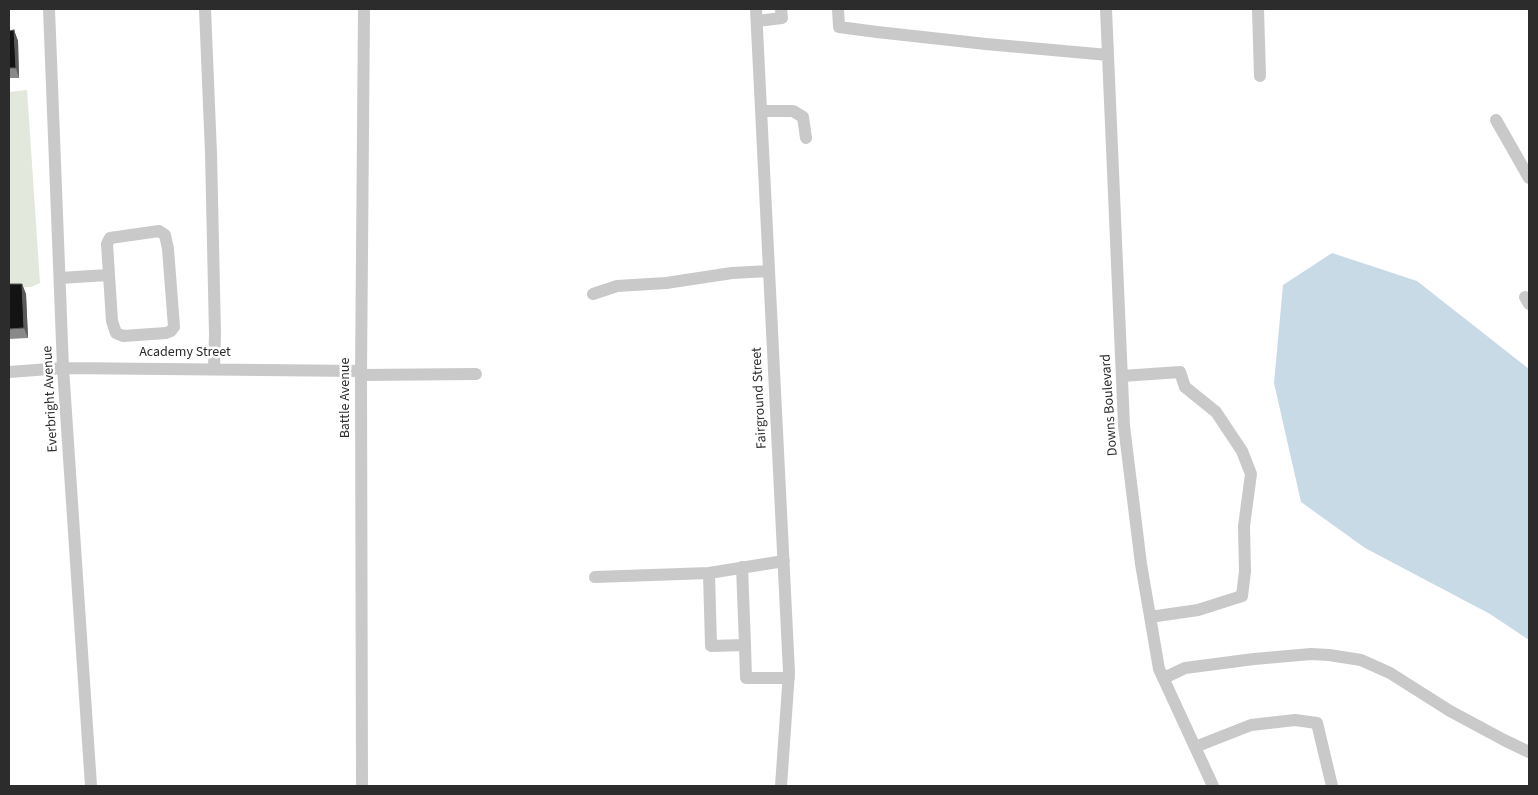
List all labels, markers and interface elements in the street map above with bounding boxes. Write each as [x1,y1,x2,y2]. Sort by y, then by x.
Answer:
street label: Everbright Avenue [40,345,62,453]
street label: Academy Street [139,345,231,361]
street label: Fairground Street [749,347,771,449]
street label: Downs Boulevard [1098,353,1122,457]
street label: Battle Avenue [338,358,354,438]

